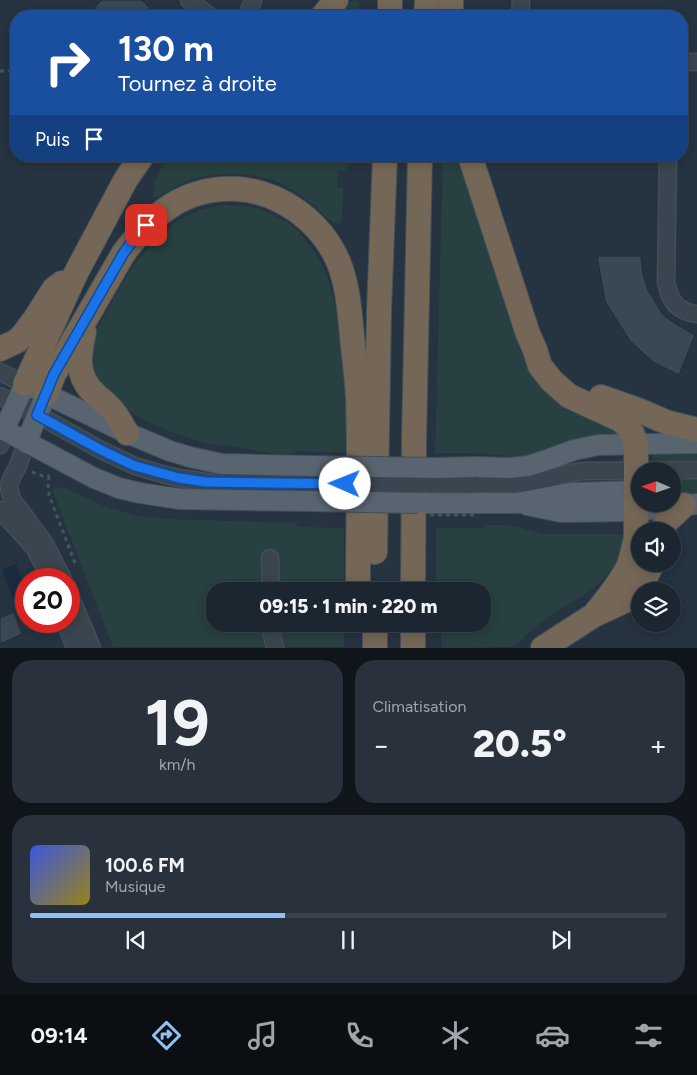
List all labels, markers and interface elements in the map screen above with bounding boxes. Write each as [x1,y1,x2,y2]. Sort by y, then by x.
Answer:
text: 130 m [118,28,214,70]
icon: right [35,30,100,95]
text: Tournez à droite [118,70,277,97]
icon: arrive [80,125,108,153]
text: Puis [35,128,70,151]
pin [125,204,167,246]
icon: arrive [132,211,160,239]
position arrow [318,457,370,509]
north arrow [631,462,681,512]
map controls [631,462,681,632]
button: sound [631,522,681,572]
speed limit sign: 20 [15,568,80,633]
button: layers [631,582,681,632]
text: 09:15 · 1 min · 220 m [260,595,437,618]
text: 19 [145,683,210,761]
text: Climatisation [373,697,466,716]
text: 20.5° [473,721,567,767]
text: − [373,728,390,762]
text: + [650,728,667,762]
text: km/h [159,755,196,774]
text: 100.6 FM [105,854,185,877]
text: Musique [105,877,166,896]
icon: previous [122,926,150,954]
icon: pause [334,926,362,954]
icon: next [547,926,575,954]
icon: directions [149,1018,184,1053]
icon: music [245,1018,280,1053]
icon: phone [342,1018,377,1053]
icon: climate [438,1018,473,1053]
icon: car [535,1018,570,1053]
icon: filters [631,1018,666,1053]
text: 09:14 [31,1022,88,1049]

